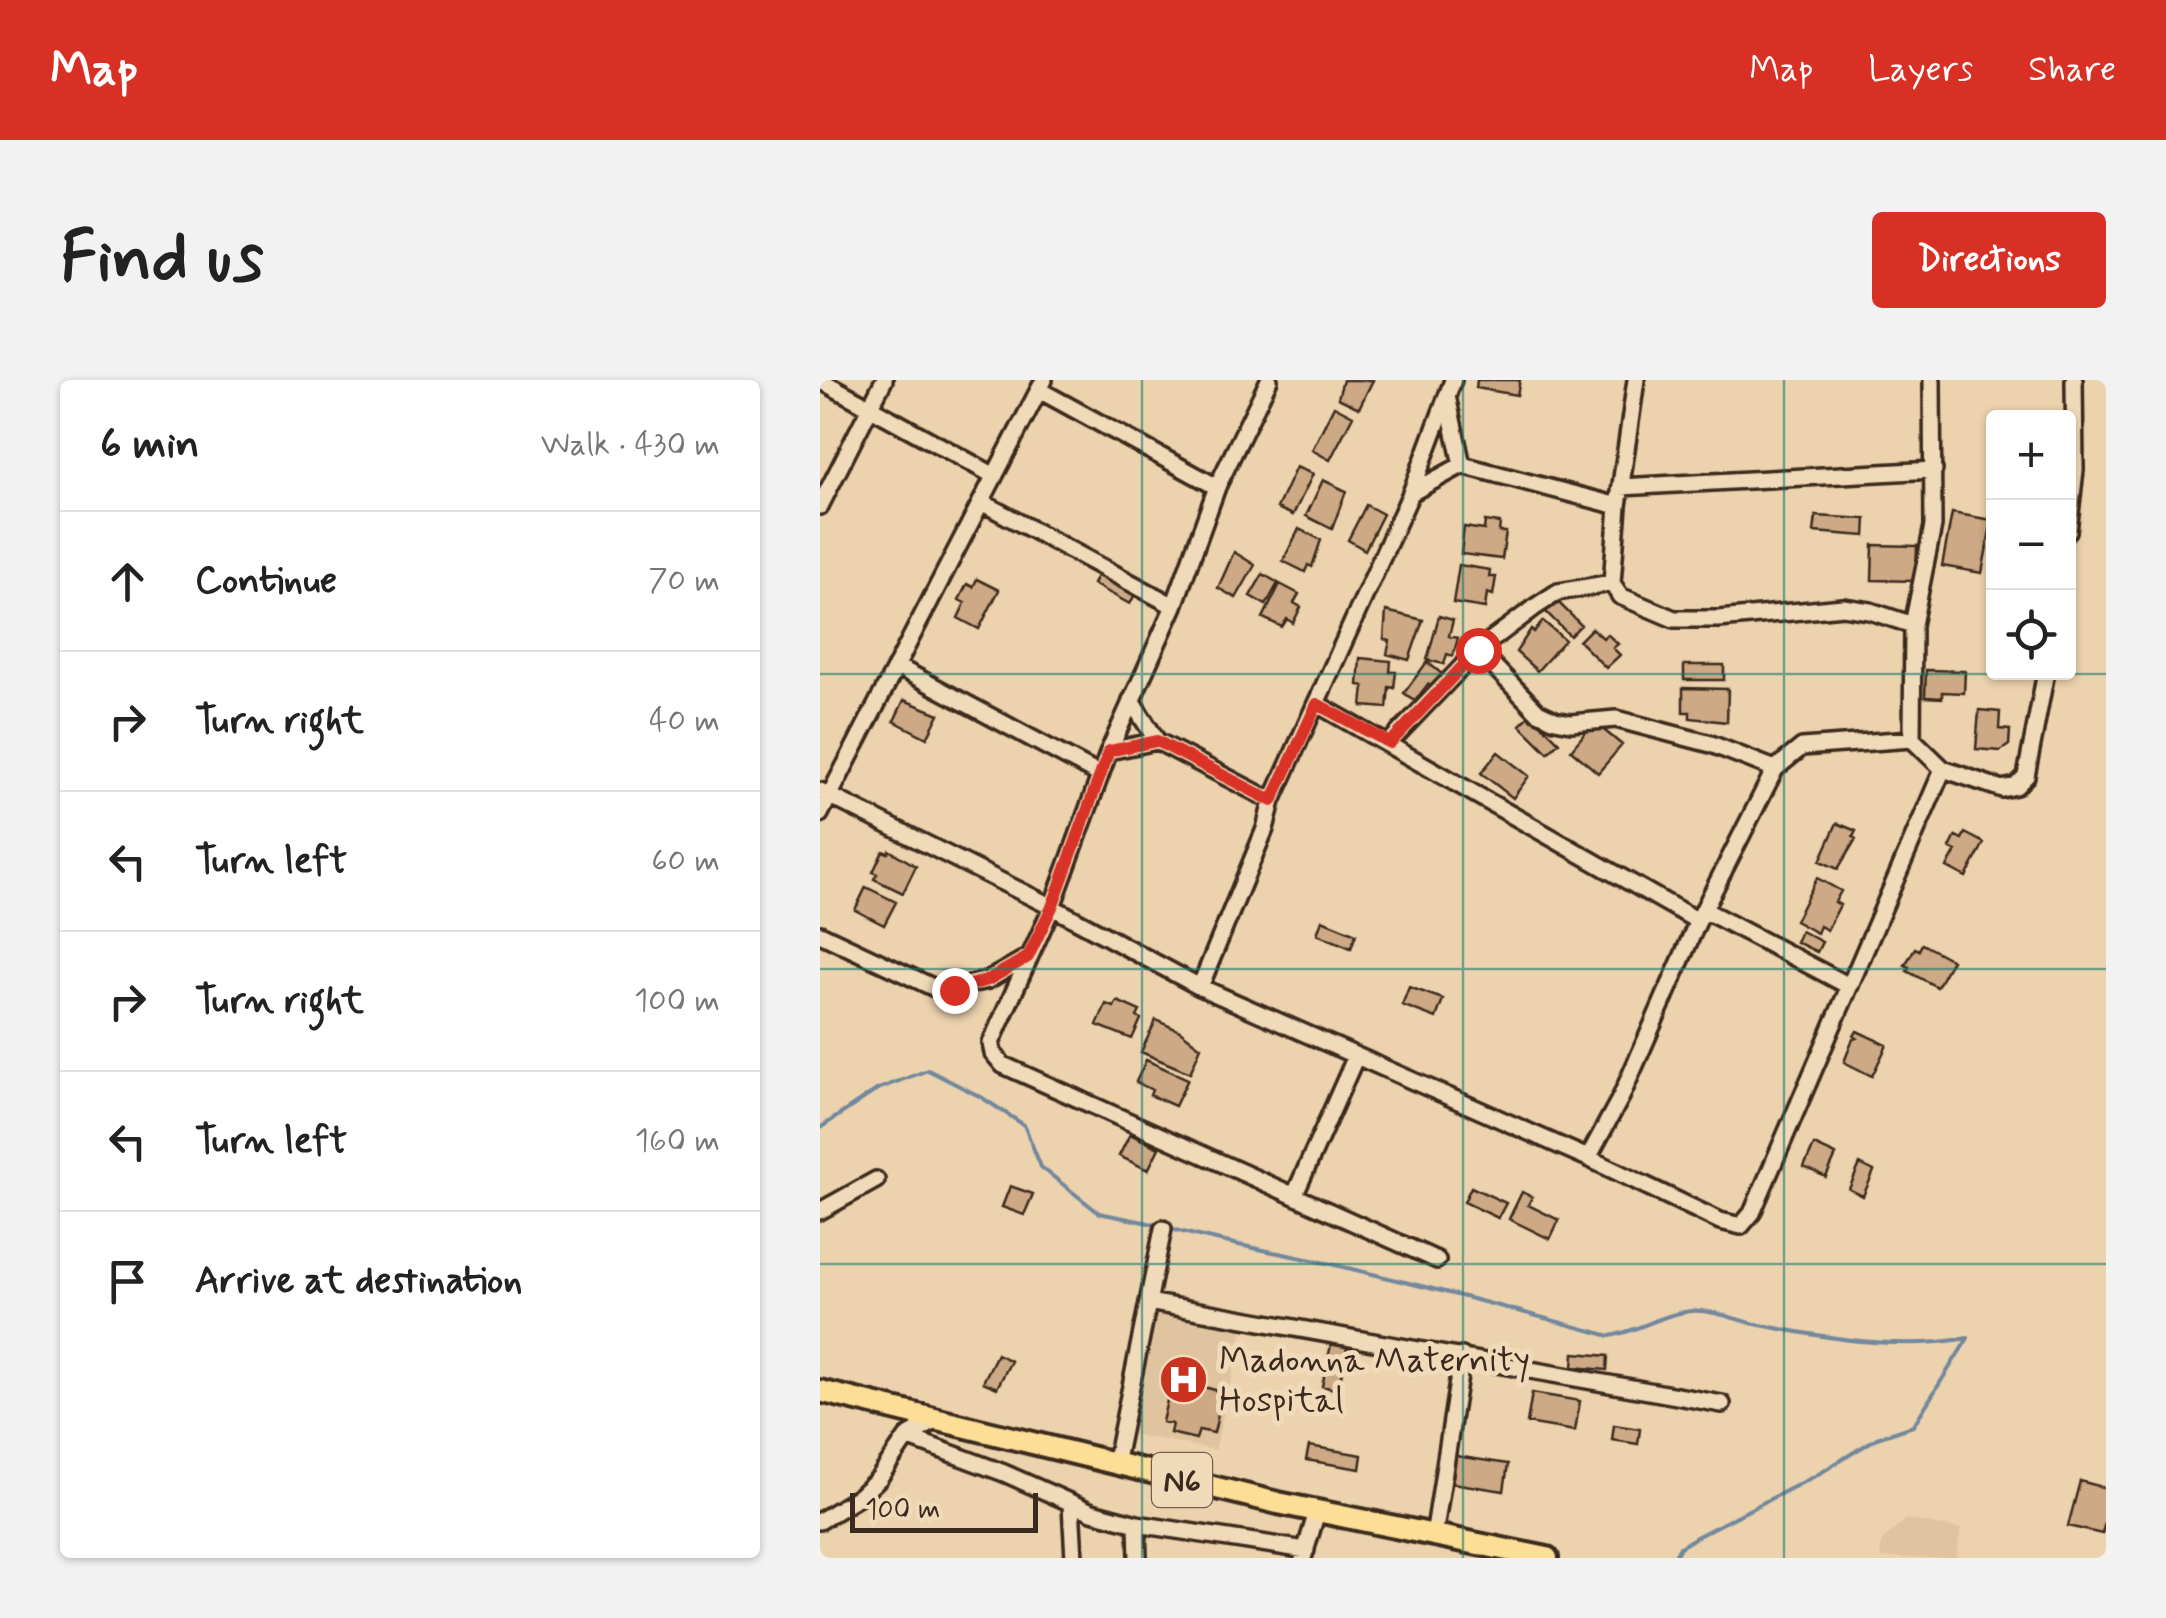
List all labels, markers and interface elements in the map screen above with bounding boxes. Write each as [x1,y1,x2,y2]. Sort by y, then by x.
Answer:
text: Map [50,39,138,102]
text: Map [1749,47,1813,93]
text: Layers [1868,47,1973,93]
text: Share [2028,47,2116,93]
button: Directions [1872,212,2106,308]
text: Find us [60,214,264,306]
map controls [1986,410,2076,680]
button: + [1986,410,2076,500]
text: 6 min [100,418,199,473]
text: Walk · 430 m [541,424,720,466]
button: − [1986,500,2076,590]
icon: ahead [100,554,155,609]
text: Continue [195,557,337,606]
text: 70 m [648,560,720,602]
button: locate [1986,590,2076,680]
route start [1456,628,1502,674]
icon: right [100,694,155,749]
text: Turn right [195,697,364,746]
text: 40 m [649,700,720,742]
icon: left [100,834,155,889]
text: Turn left [195,837,347,886]
text: 60 m [651,840,720,882]
route end [932,968,978,1014]
icon: right [100,974,155,1029]
text: Turn right [195,977,364,1026]
text: 100 m [634,980,720,1022]
icon: left [100,1114,155,1169]
text: Turn left [195,1117,347,1166]
text: 160 m [635,1120,720,1162]
icon: arrive [100,1254,155,1309]
text: Arrive at destination [195,1257,522,1306]
place label: Madonna Maternity Hospital [1219,1338,1530,1424]
hospital icon: Madonna Maternity Hospital [1158,1353,1210,1405]
road number: N6 [1152,1453,1212,1507]
scale bar [850,1488,1038,1532]
text: 100 m [865,1492,940,1529]

